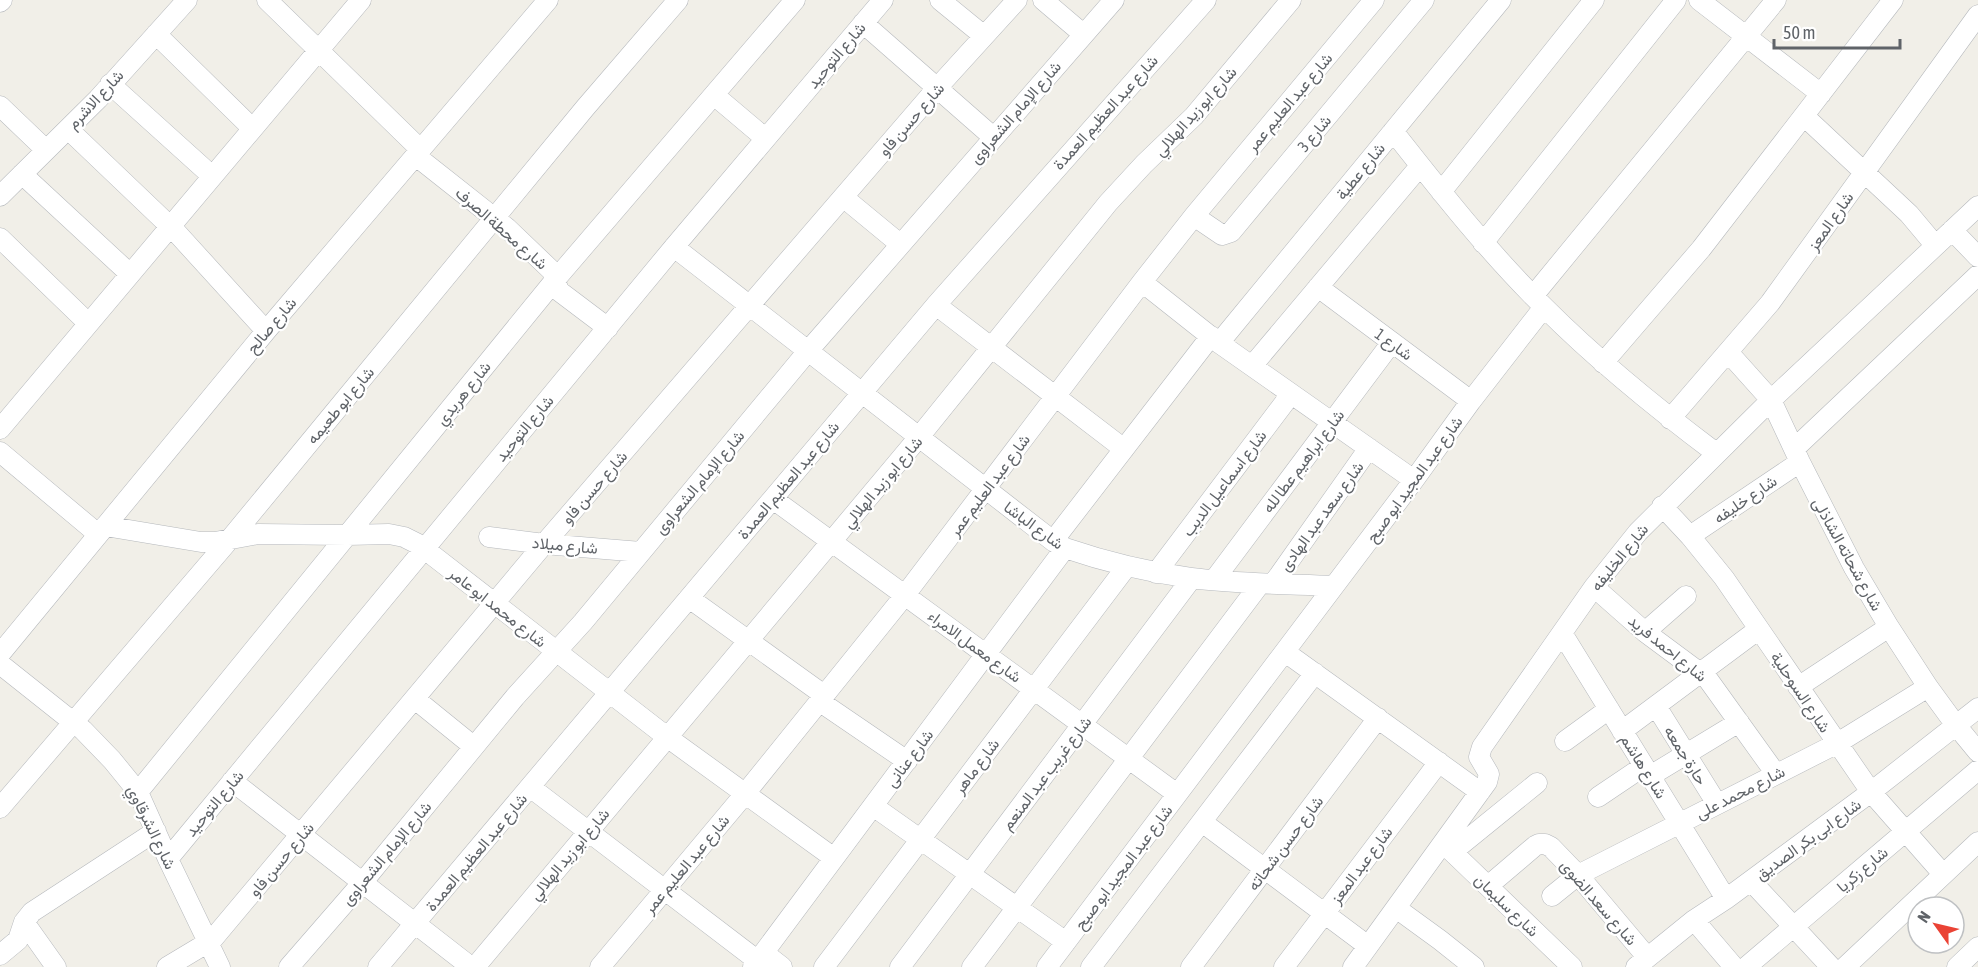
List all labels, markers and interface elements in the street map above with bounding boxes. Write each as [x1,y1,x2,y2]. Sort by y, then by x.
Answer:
scale bar [1774,12,1900,50]
street label: شارع التوحيد [803,18,871,94]
text: 50 m [1783,22,1815,43]
street label: شارع عبد العليم عمر [1242,49,1338,158]
street label: شارع عبد العظيم العمدة [1049,51,1163,175]
street label: شارع الإمام الشعراوى [966,57,1067,169]
street label: شارع ابو زيد الهلالي [1150,63,1244,163]
street label: شارع الاشرم [63,66,129,134]
street label: شارع حسن فاو [874,79,950,161]
street label: شارع 3 [1294,111,1337,157]
street label: شارع عطية [1332,139,1391,205]
street label: شارع محطة الصرف [450,183,552,275]
street label: شارع المعز [1803,188,1859,256]
street label: شارع صالح [242,293,302,359]
street label: شارع 1 [1370,324,1416,366]
street label: شارع هريدي [432,358,498,432]
street label: شارع ابو طعيمه [303,363,380,449]
street label: شارع التوحيد [491,391,559,467]
street label: شارع ابراهيم عطا لله [1258,406,1350,518]
street label: شارع عبد المجيد ابو صبح [1362,412,1468,547]
street label: شارع عبد العظيم العمدة [734,418,845,544]
street label: شارع الإمام الشعراوى [650,426,750,539]
street label: شارع اسماعيل الديب [1178,426,1272,541]
street label: شارع عبد العليم عمر [944,430,1036,542]
street label: شارع ابو زيد الهلالي [838,432,929,535]
street label: شارع حسن فاو [557,447,633,529]
street label: شارع سعد عبد الهادى [1275,458,1369,576]
street label: شارع خليفه [1710,471,1782,529]
street label: شارع شحاته الشاذلى [1807,494,1887,615]
street label: شارع الباشا [999,497,1067,555]
street label: شارع الخليفه [1587,520,1654,596]
street label: شارع ميلاد [531,533,599,560]
street label: شارع محمد ابو عامر [443,563,550,653]
street label: شارع معمل الامراء [923,606,1025,688]
street label: شارع احمد فريد [1623,611,1711,687]
street label: شارع السوحلية [1765,648,1835,737]
street label: شارع غريب عبد المنعم [997,713,1097,835]
street label: حارة جمعه [1659,722,1711,789]
street label: شارع عنانى [882,726,939,792]
street label: شارع هاشم [1615,731,1671,803]
street label: شارع ماهر [949,735,1005,800]
street label: شارع محمد على [1692,762,1789,825]
street label: شارع التوحيد [181,766,249,842]
street label: شارع الشرقاوي [119,782,180,874]
street label: شارع عبد العظيم العمدة [422,790,533,916]
street label: شارع حسن شحاته [1244,792,1329,896]
street label: شارع ابى بكر الصديق [1752,795,1866,886]
street label: شارع الإمام الشعراوى [337,797,437,910]
street label: شارع عبد المجيد ابو صبح [1070,801,1178,935]
street label: شارع ابو زيد الهلالي [525,804,616,907]
street label: شارع عبد العليم عمر [639,811,735,920]
street label: شارع حسن فاو [245,818,319,902]
street label: شارع عبد المعز [1326,823,1398,910]
street label: شارع زكريا [1833,843,1893,898]
street label: شارع سعد الضوى [1555,856,1641,950]
street label: شارع سليمان [1469,870,1543,942]
north arrow [1906,895,1966,955]
text: N [1913,908,1934,926]

